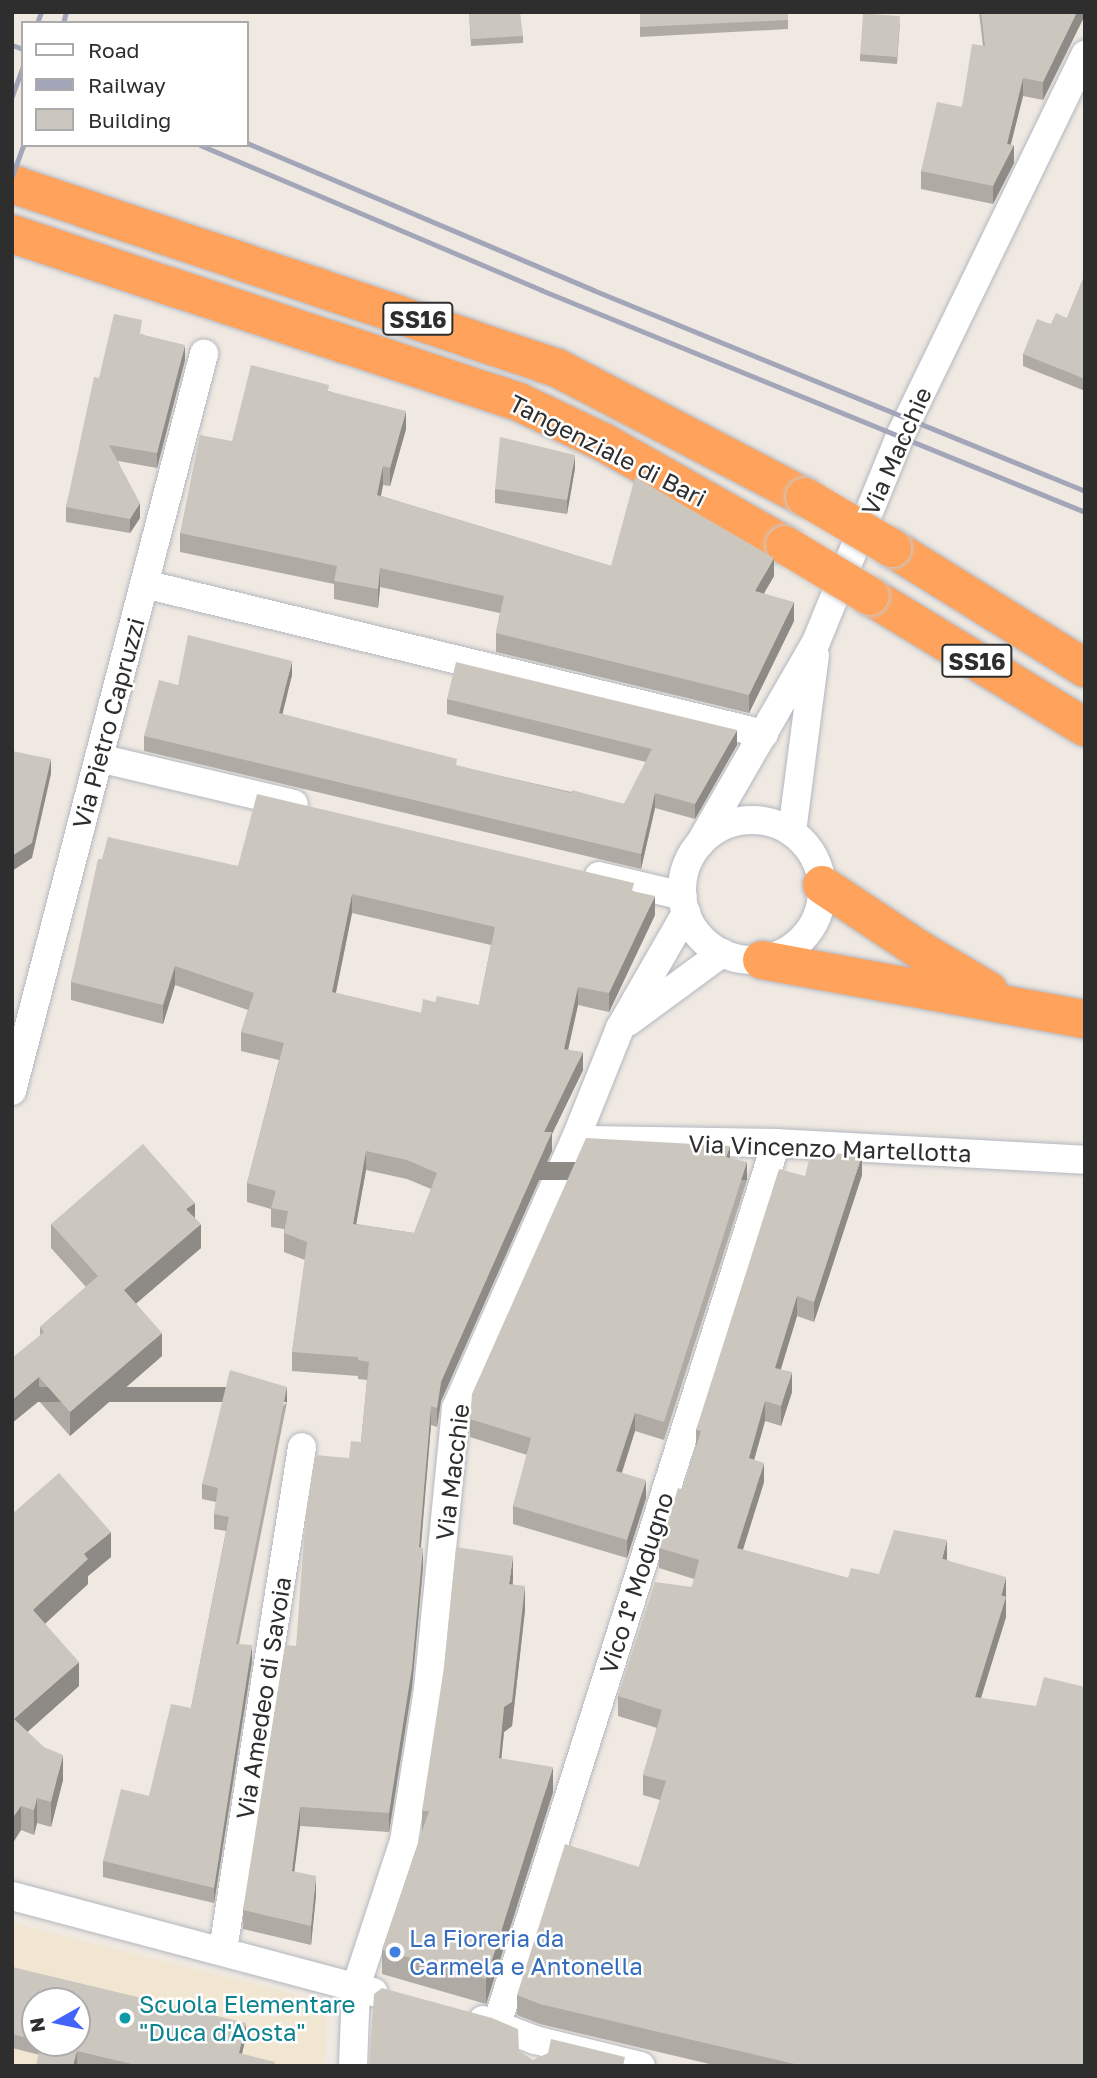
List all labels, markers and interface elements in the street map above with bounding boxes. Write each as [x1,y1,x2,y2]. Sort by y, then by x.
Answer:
legend [21,21,248,147]
text: Road [88,37,139,63]
text: Railway [88,72,166,98]
text: Building [88,107,171,133]
road number: SS16 [381,300,455,338]
street label: Via Macchie [855,382,937,520]
street label: Tangenziale di Bari [505,388,711,512]
street label: Via Pietro Capruzzi [66,615,150,831]
road number: SS16 [940,642,1014,680]
street label: Via Vincenzo Martellotta [688,1129,972,1167]
street label: Via Macchie [429,1402,475,1542]
street label: Vico 1° Modugno [593,1489,679,1677]
street label: Via Amedeo di Savoia [230,1575,296,1821]
place label: La Fioreria da Carmela e Antonella [409,1924,643,1980]
marker: La Fioreria da Carmela e Antonella [387,1944,403,1960]
north arrow [21,1987,91,2057]
place label: Scuola Elementare "Duca d'Aosta" [139,1990,355,2046]
marker: Scuola Elementare "Duca d'Aosta" [117,2010,133,2026]
text: N [24,2016,49,2034]

